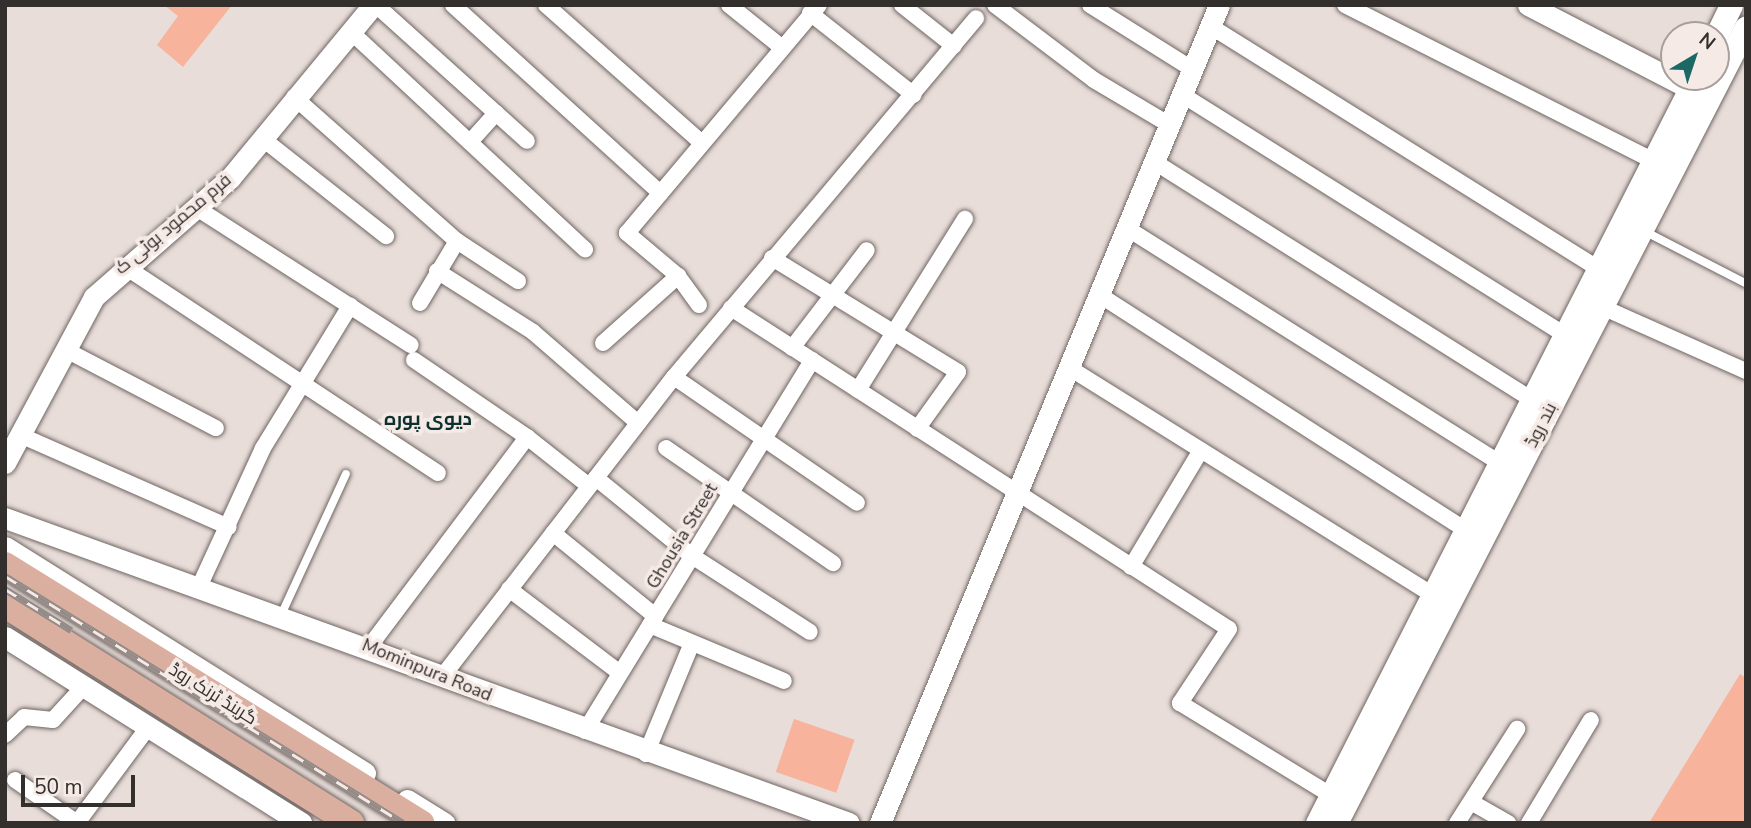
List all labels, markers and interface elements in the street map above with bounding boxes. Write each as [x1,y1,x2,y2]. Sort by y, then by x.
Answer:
north arrow [1660,21,1730,91]
text: N [1693,27,1721,56]
street label: فرم محمود بوٹی ک [110,169,236,279]
street label: بند روڈ [1521,399,1561,451]
district label: دیوی پورہ [384,409,472,431]
street label: Ghousia Street [642,479,722,593]
street label: Mominpura Road [359,634,495,706]
street label: گرینڈ ٹرنک روڈ [165,658,261,730]
scale bar [24,762,138,806]
text: 50 m [34,773,83,801]

